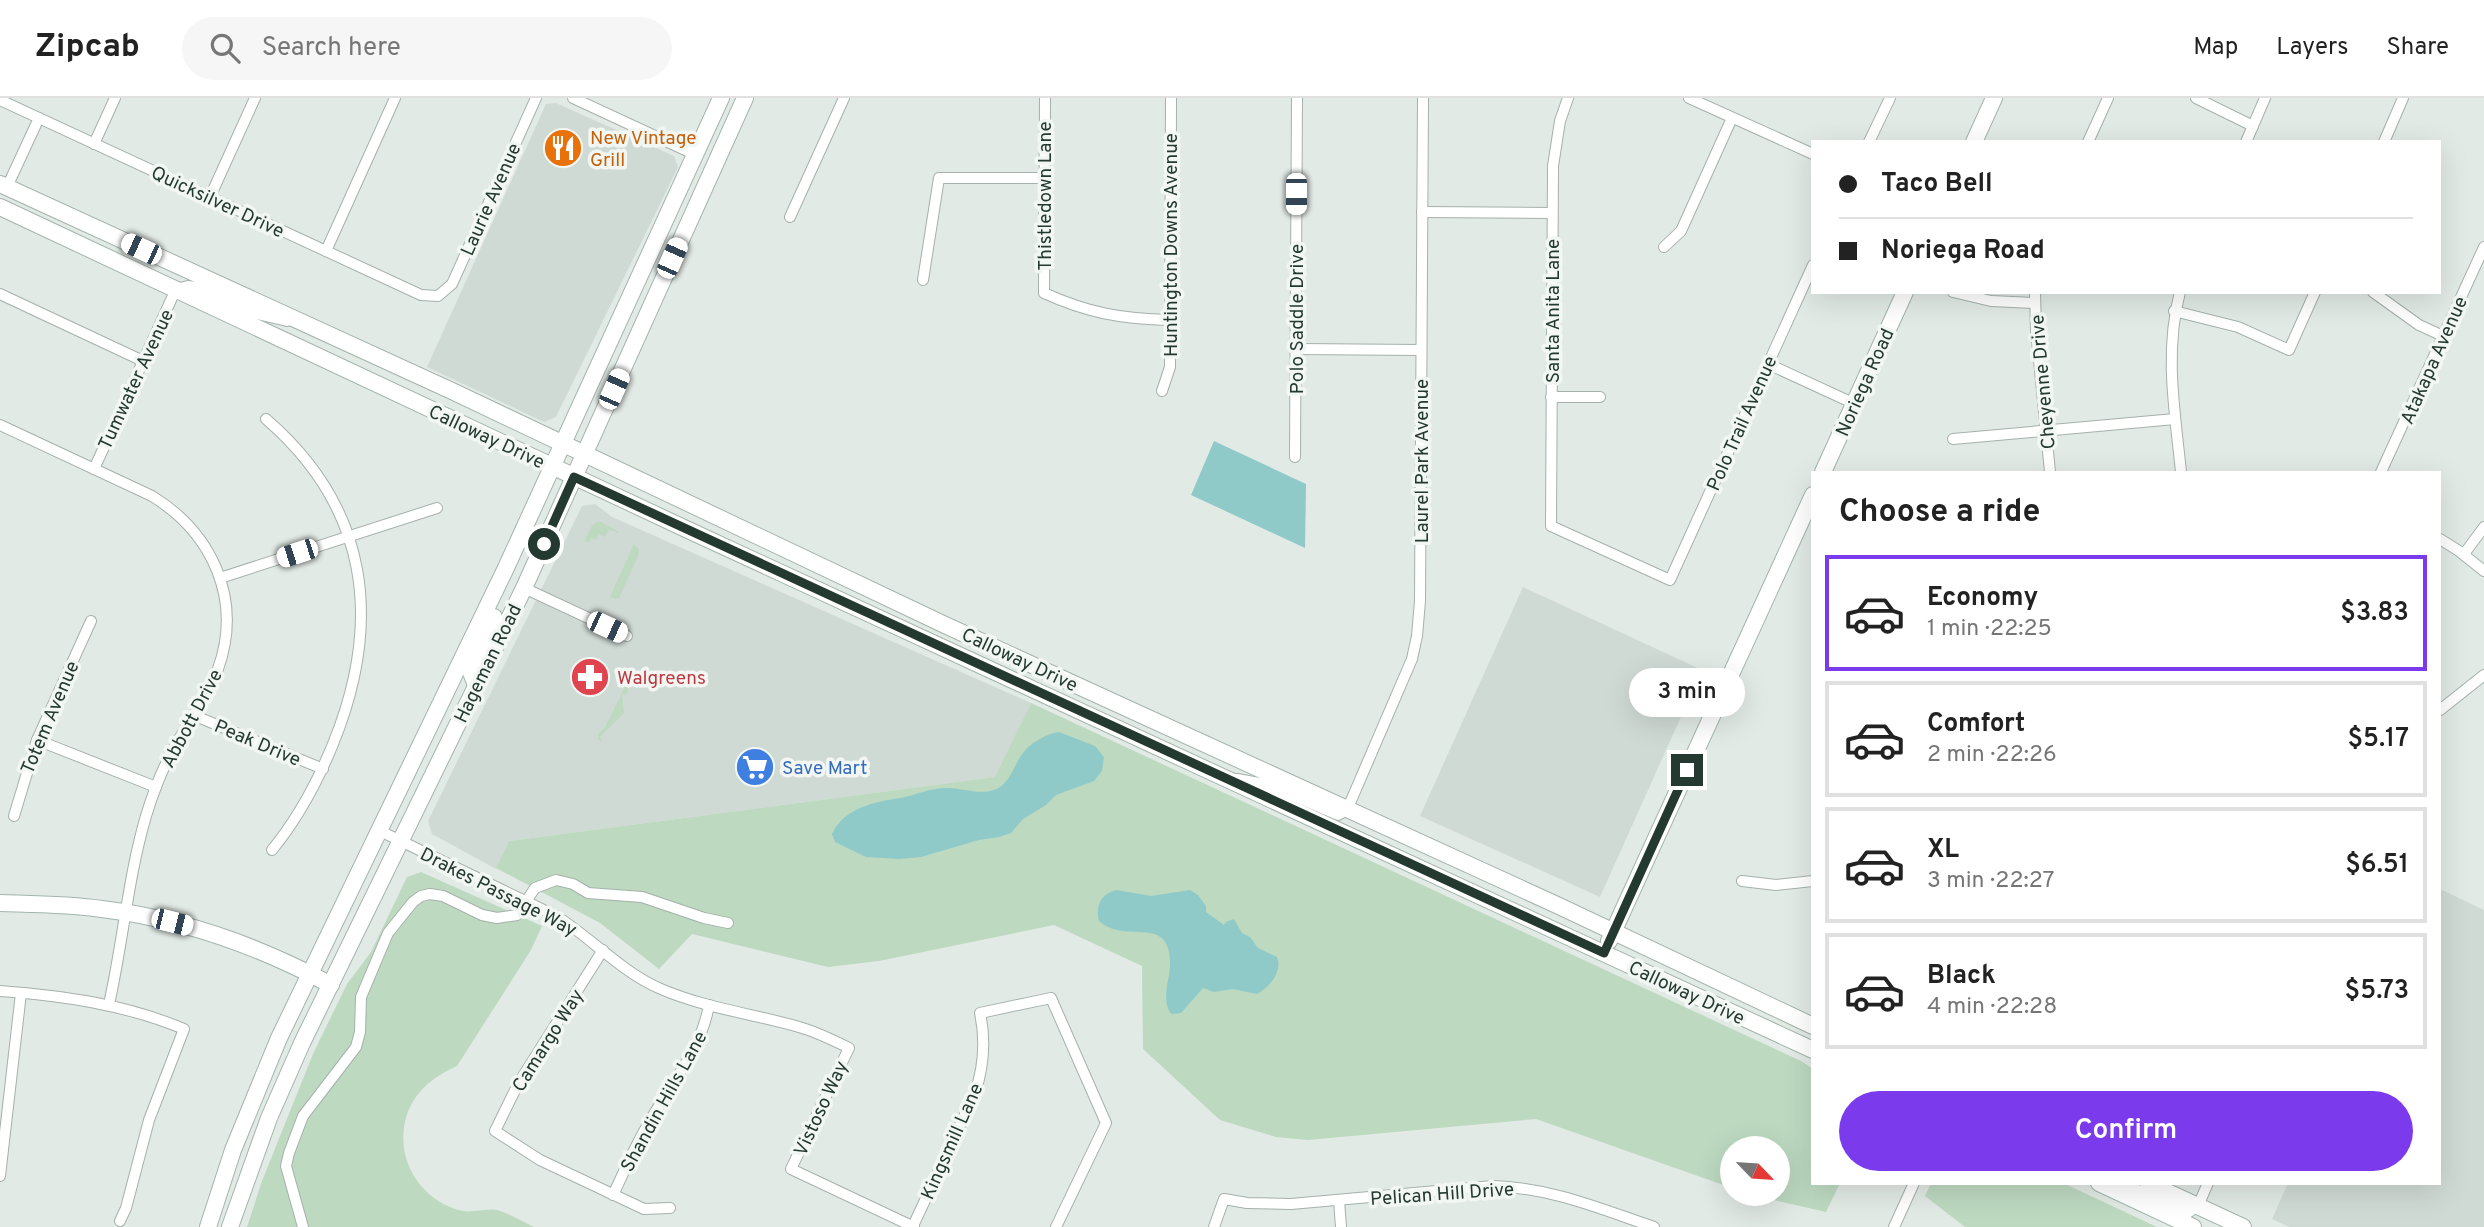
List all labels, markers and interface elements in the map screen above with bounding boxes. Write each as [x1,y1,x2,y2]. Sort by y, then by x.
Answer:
search box [182,17,672,80]
text: Zipcab [35,27,140,69]
icon: search [206,29,244,67]
text: Search here [262,32,401,65]
text: Map [2193,33,2238,63]
text: Layers [2276,33,2348,63]
text: Share [2386,33,2449,63]
street label: Thistledown Lane [1034,121,1058,271]
restaurant icon: New Vintage Grill [542,127,584,169]
place label: New Vintage Grill [590,127,697,173]
street label: Huntington Downs Avenue [1160,133,1184,357]
street label: Laurie Avenue [456,140,527,260]
street label: Quicksilver Drive [147,161,288,244]
text: Taco Bell [1881,168,1993,201]
car [1286,173,1307,215]
car [118,231,165,267]
car [654,235,691,281]
text: Noriega Road [1881,235,2045,268]
street label: Santa Anita Lane [1542,239,1566,383]
street label: Polo Saddle Drive [1286,244,1310,394]
street label: Atakapa Avenue [2396,293,2474,429]
street label: Tumwater Avenue [94,306,180,454]
street label: Cheyenne Drive [2026,313,2062,450]
street label: Noriega Road [1831,325,1900,441]
street label: Polo Trail Avenue [1702,353,1783,495]
car [596,366,633,412]
street label: Laurel Park Avenue [1411,379,1435,543]
street label: Calloway Drive [424,400,548,475]
text: Choose a ride [1839,493,2040,533]
route start [528,528,560,560]
car [274,537,321,569]
icon: car [1843,582,1906,645]
text: Economy [1927,582,2038,615]
text: $3.83 [2340,597,2409,630]
street label: Hageman Road [450,600,528,727]
car [584,609,631,645]
text: 1 min · 22:25 [1927,615,2052,644]
street label: Calloway Drive [957,623,1081,698]
pharmacy icon: Walgreens [569,656,611,698]
street label: Totem Avenue [16,658,85,778]
street label: Abbott Drive [157,665,229,772]
place label: Walgreens [617,667,706,691]
callout: 3 min [1629,668,1745,718]
text: 3 min [1657,678,1717,707]
icon: car [1843,708,1906,771]
text: Comfort [1927,708,2025,741]
street label: Peak Drive [210,715,304,773]
text: $5.17 [2347,723,2409,756]
text: 2 min · 22:26 [1927,741,2057,770]
supermarket icon: Save Mart [734,746,776,788]
route end [1671,754,1703,786]
place label: Save Mart [782,757,867,781]
icon: car [1843,834,1906,897]
text: XL [1927,834,1959,867]
street label: Drakes Passage Way [416,843,581,943]
text: $6.51 [2345,849,2409,882]
text: 3 min · 22:27 [1927,867,2055,896]
car [150,907,195,937]
street label: Calloway Drive [1624,956,1748,1031]
icon: car [1843,960,1906,1023]
text: Black [1927,960,1996,993]
text: $5.73 [2345,975,2409,1008]
street label: Camargo Way [508,985,590,1097]
text: 4 min · 22:28 [1927,993,2057,1022]
street label: Shandin Hills Lane [616,1027,713,1177]
street label: Vistoso Way [789,1057,854,1160]
street label: Kingsmill Lane [916,1080,989,1204]
button: Confirm [1839,1091,2413,1171]
north arrow [1720,1136,1790,1206]
map controls [1720,1136,1790,1206]
street label: Pelican Hill Drive [1369,1178,1515,1212]

